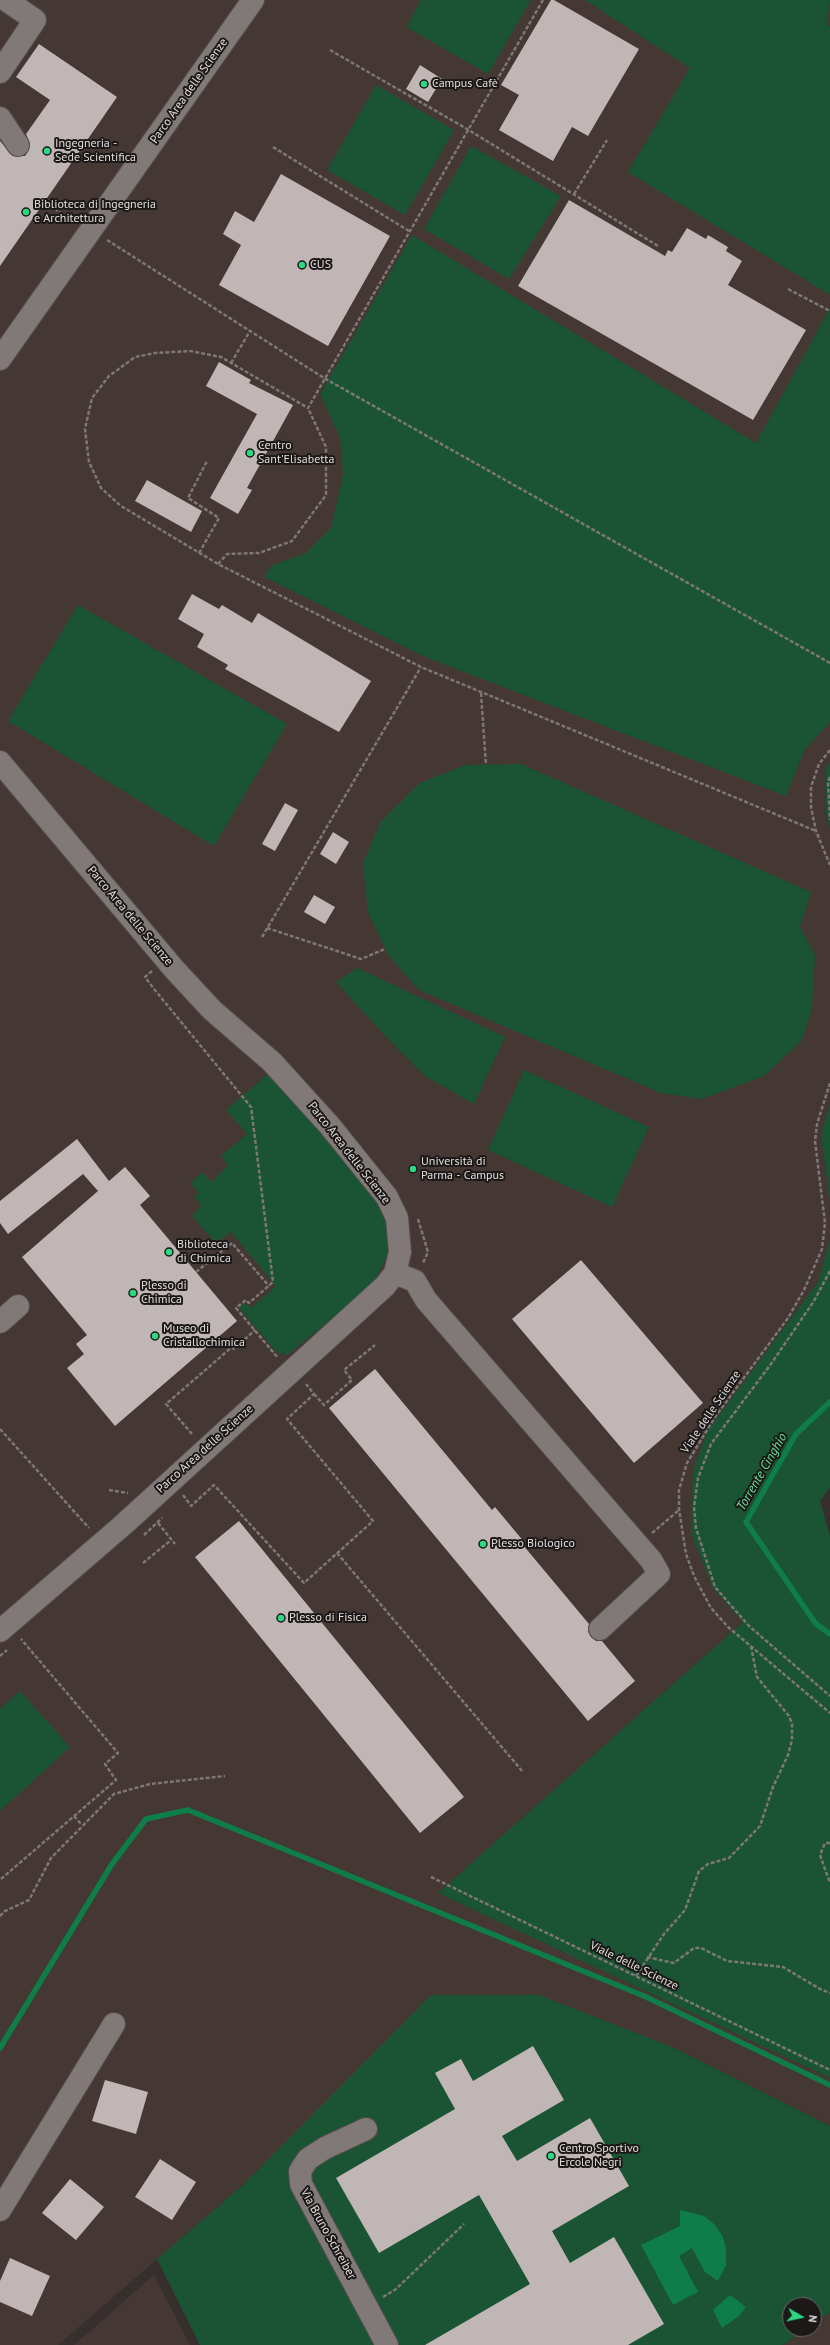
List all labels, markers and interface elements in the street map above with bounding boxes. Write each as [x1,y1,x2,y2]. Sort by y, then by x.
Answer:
street label: Parco Area delle Scienze [147,36,231,146]
place label: Campus Cafè [432,77,498,91]
marker: Campus Cafè [419,79,429,89]
place label: Ingegneria - Sede Scientifica [55,137,136,165]
marker: Ingegneria - Sede Scientifica [42,146,52,156]
place label: Biblioteca di Ingegneria e Architettura [34,198,156,226]
marker: Biblioteca di Ingegneria e Architettura [21,207,31,217]
place label: CUS [310,258,331,272]
marker: CUS [297,260,307,270]
place label: Centro Sant'Elisabetta [258,439,334,467]
marker: Centro Sant'Elisabetta [245,448,255,458]
street label: Parco Area delle Scienze [84,863,176,969]
street label: Parco Area delle Scienze [305,1099,393,1207]
place label: Università di Parma - Campus [421,1155,504,1183]
marker: Università di Parma - Campus [408,1164,418,1174]
place label: Biblioteca di Chimica [177,1238,231,1266]
marker: Biblioteca di Chimica [164,1247,174,1257]
place label: Plesso di Chimica [141,1279,187,1307]
marker: Plesso di Chimica [128,1288,138,1298]
place label: Museo di Cristallochimica [163,1322,245,1350]
marker: Museo di Cristallochimica [150,1331,160,1341]
street label: Viale delle Scienze [678,1368,744,1456]
street label: Parco Area delle Scienze [154,1402,256,1496]
water label: Torrente Cinghio [733,1430,791,1514]
place label: Plesso Biologico [491,1537,575,1551]
marker: Plesso Biologico [478,1539,488,1549]
place label: Plesso di Fisica [289,1611,367,1625]
marker: Plesso di Fisica [276,1613,286,1623]
street label: Viale delle Scienze [587,1938,681,1994]
place label: Centro Sportivo Ercole Negri [559,2142,639,2170]
marker: Centro Sportivo Ercole Negri [546,2151,556,2161]
street label: Via Bruno Schreiber [297,2186,359,2282]
north arrow [782,2297,822,2337]
text: N [805,2314,820,2323]

